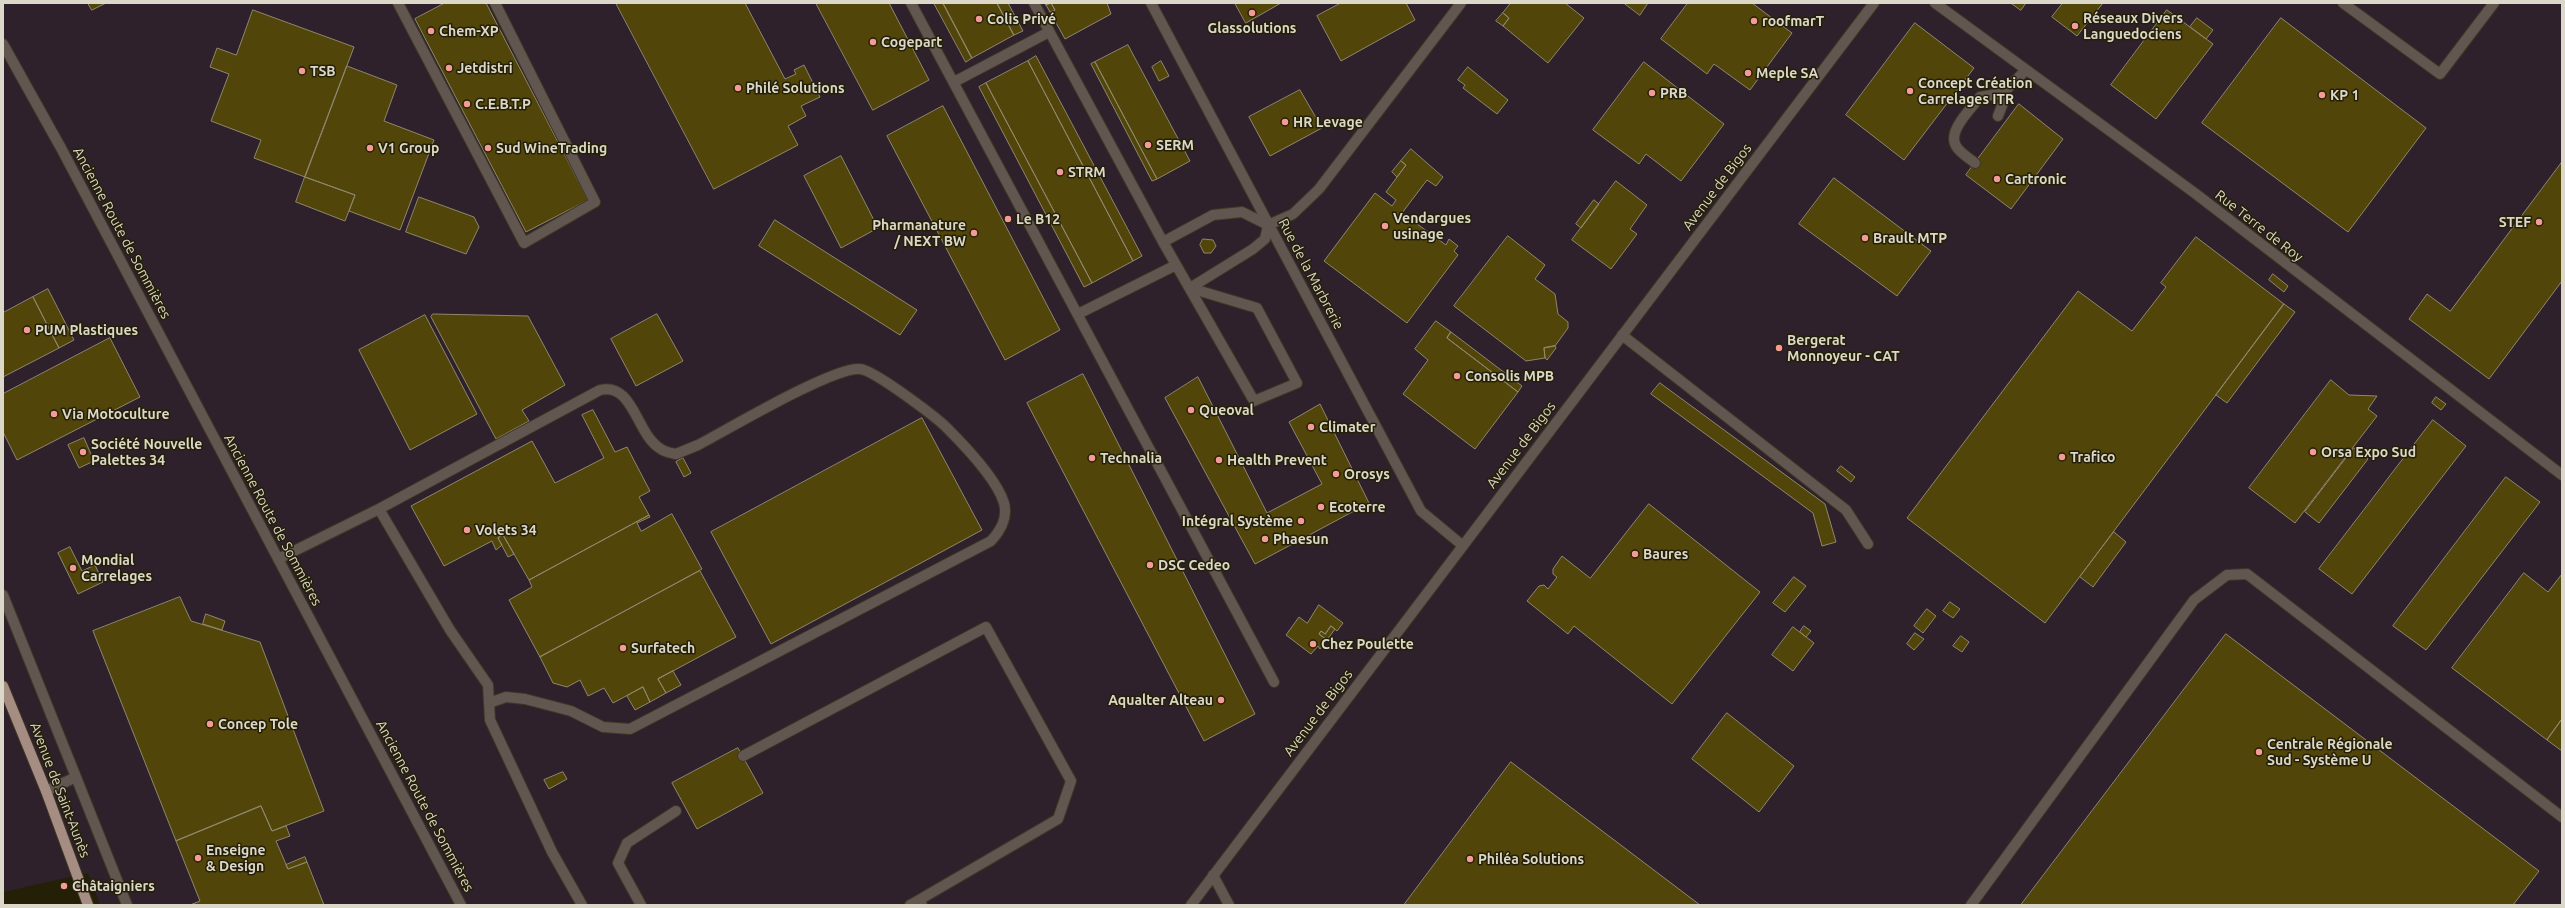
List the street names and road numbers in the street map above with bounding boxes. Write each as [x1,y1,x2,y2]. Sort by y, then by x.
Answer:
street label: Avenue de Bigos [1679,140,1755,234]
street label: Ancienne Route de Sommières [70,144,174,322]
street label: Rue Terre de Roy [2212,187,2306,265]
street label: Rue de la Marbrerie [1275,216,1347,332]
street label: Avenue de Bigos [1483,398,1559,492]
street label: Ancienne Route de Sommières [221,431,325,609]
street label: Avenue de Bigos [1280,666,1356,760]
street label: Ancienne Route de Sommières [373,717,477,895]
street label: Avenue de Saint-Aunès [26,720,94,860]

